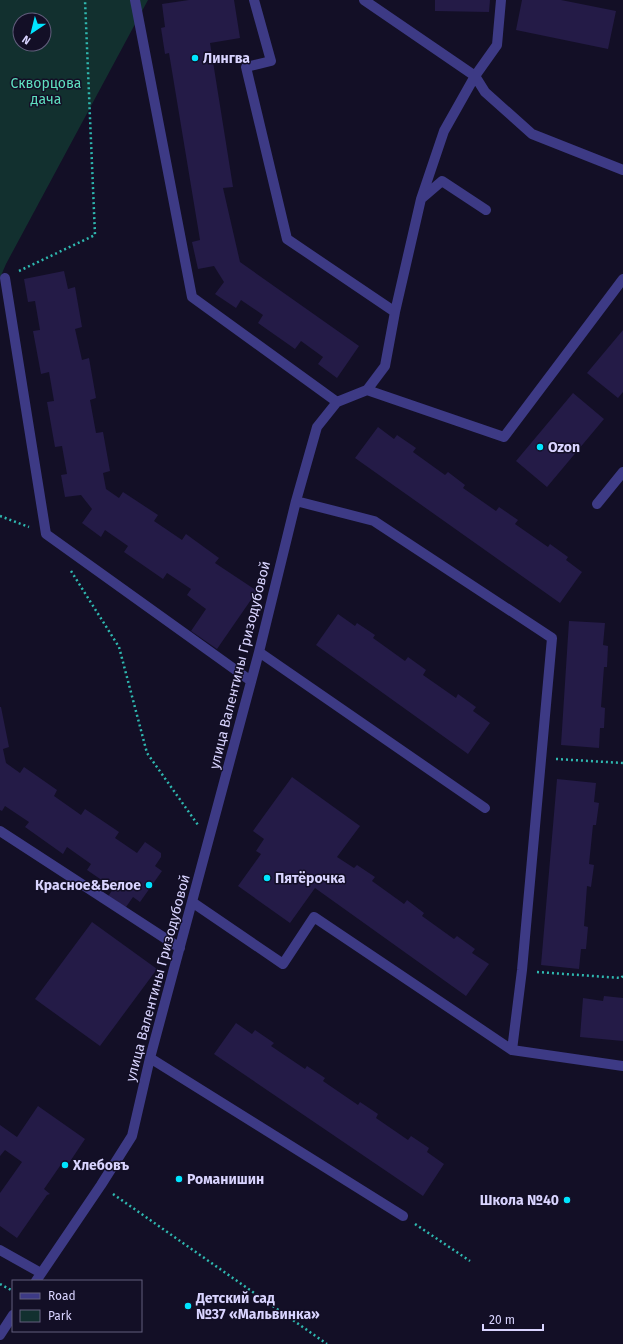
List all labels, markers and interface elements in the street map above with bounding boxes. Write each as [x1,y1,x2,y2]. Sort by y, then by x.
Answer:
north arrow [12,12,52,52]
text: N [20,32,33,47]
place label: Лингва [203,50,250,67]
marker: Лингва [190,53,200,63]
park label: Скворцова дача [11,75,81,108]
place label: Ozon [548,439,580,456]
marker: Ozon [535,442,545,452]
street label: улица Валентины Гризодубовой [206,559,274,771]
place label: Пятёрочка [275,870,346,887]
street label: улица Валентины Гризодубовой [122,872,194,1084]
marker: Пятёрочка [262,873,272,883]
place label: Красное&Белое [35,877,141,894]
marker: Красное&Белое [144,880,154,890]
place label: Хлебовъ [72,1157,130,1174]
marker: Хлебовъ [60,1160,70,1170]
place label: Романишин [187,1171,264,1188]
marker: Романишин [174,1174,184,1184]
place label: Школа №40 [480,1192,559,1209]
marker: Школа №40 [562,1195,572,1205]
legend [12,1280,142,1332]
text: Road [48,1289,76,1303]
place label: Детский сад №37 «Мальвинка» [195,1290,320,1323]
marker: Детский сад №37 «Мальвинка» [183,1301,193,1311]
scale bar [483,1306,543,1332]
text: Park [48,1309,72,1323]
text: 20 m [489,1313,515,1327]

